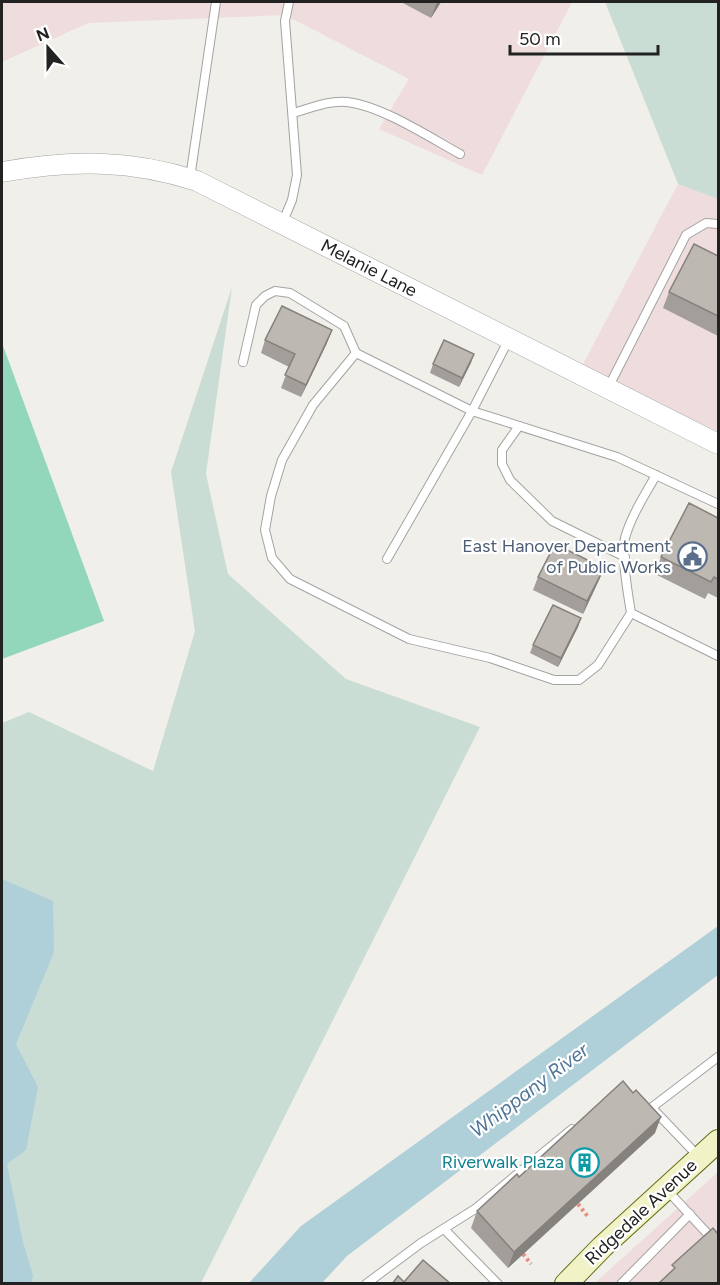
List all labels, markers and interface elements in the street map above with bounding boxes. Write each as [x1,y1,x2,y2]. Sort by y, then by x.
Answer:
north arrow [18,18,78,78]
scale bar [510,18,658,56]
text: N [34,23,52,46]
text: 50 m [519,28,561,50]
street label: Melanie Lane [317,234,421,302]
place label: East Hanover Department of Public Works [462,535,671,578]
public building icon: East Hanover Department of Public Works [676,540,708,572]
water label: Whippany River [465,1037,594,1142]
building icon: Riverwalk Plaza [569,1146,601,1178]
place label: Riverwalk Plaza [442,1151,564,1173]
street label: Ridgedale Avenue [580,1154,702,1270]

